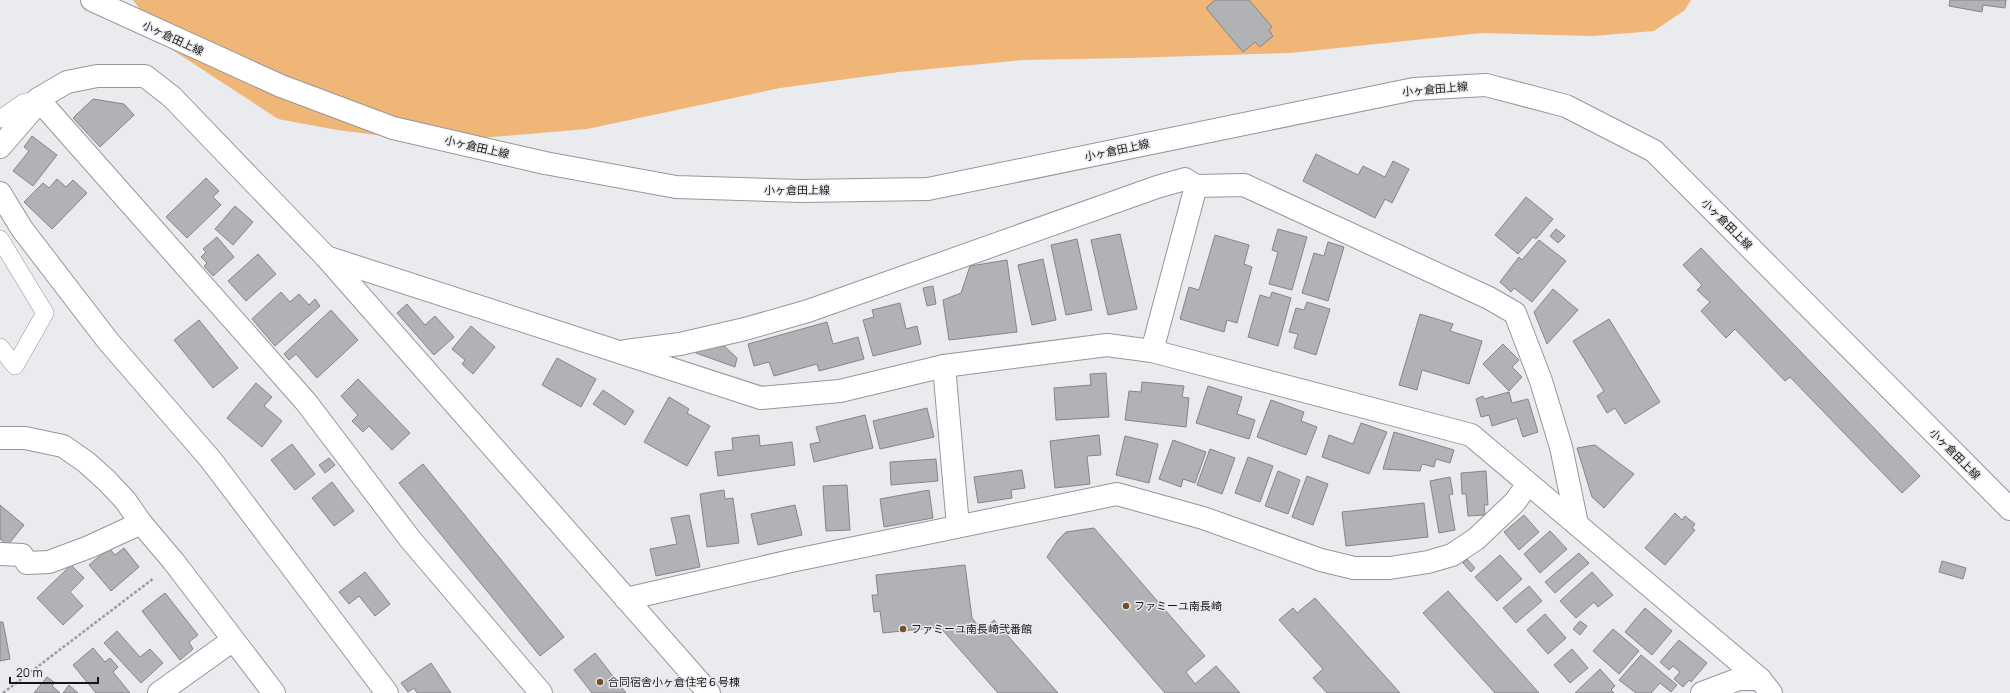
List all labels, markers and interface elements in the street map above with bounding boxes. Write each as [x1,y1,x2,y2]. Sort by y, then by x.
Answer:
street label: 小ヶ倉田上線 [140,17,206,58]
street label: 小ヶ倉田上線 [1401,78,1468,99]
street label: 小ヶ倉田上線 [443,132,511,161]
street label: 小ヶ倉田上線 [1083,135,1151,164]
street label: 小ヶ倉田上線 [764,182,830,197]
street label: 小ヶ倉田上線 [1699,195,1756,252]
street label: 小ヶ倉田上線 [1927,425,1984,482]
place label: ファミーユ南長崎 [1134,598,1222,613]
marker: ファミーユ南長崎 [1121,601,1131,611]
place label: ファミーユ南長崎弐番館 [911,621,1032,636]
marker: ファミーユ南長崎弐番館 [898,624,908,634]
scale bar [10,659,98,685]
text: 20 m [16,664,43,681]
place label: 合同宿舎小ヶ倉住宅６号棟 [608,674,740,689]
marker: 合同宿舎小ヶ倉住宅６号棟 [595,677,605,687]

